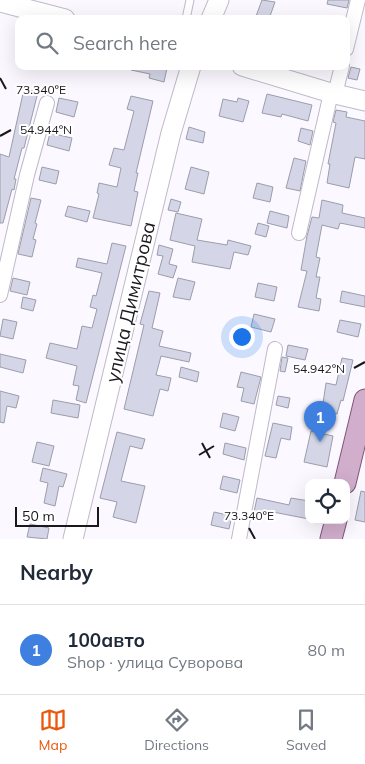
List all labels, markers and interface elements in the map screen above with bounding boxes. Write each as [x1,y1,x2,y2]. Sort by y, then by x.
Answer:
search box [15,15,350,70]
icon: search [33,29,61,57]
text: Search here [73,31,177,55]
text: 73.340°E [16,82,66,97]
text: 54.944°N [20,122,72,137]
street label: улица Димитрова [100,219,160,385]
your location [229,324,255,350]
text: 54.942°N [293,361,345,376]
pin: 1 [304,401,336,442]
map controls [305,479,350,524]
button: locate [305,479,350,524]
scale bar [15,504,99,527]
text: 50 m [22,507,55,525]
text: 73.340°E [224,508,274,523]
text: Nearby [20,559,93,585]
text: 100авто [67,628,145,652]
text: 1 [31,640,41,660]
text: 80 m [308,640,345,660]
text: Shop · улица Суворова [67,652,243,672]
tab: Map [39,706,67,754]
tab: Directions [144,706,209,754]
tab: Saved [286,706,326,754]

